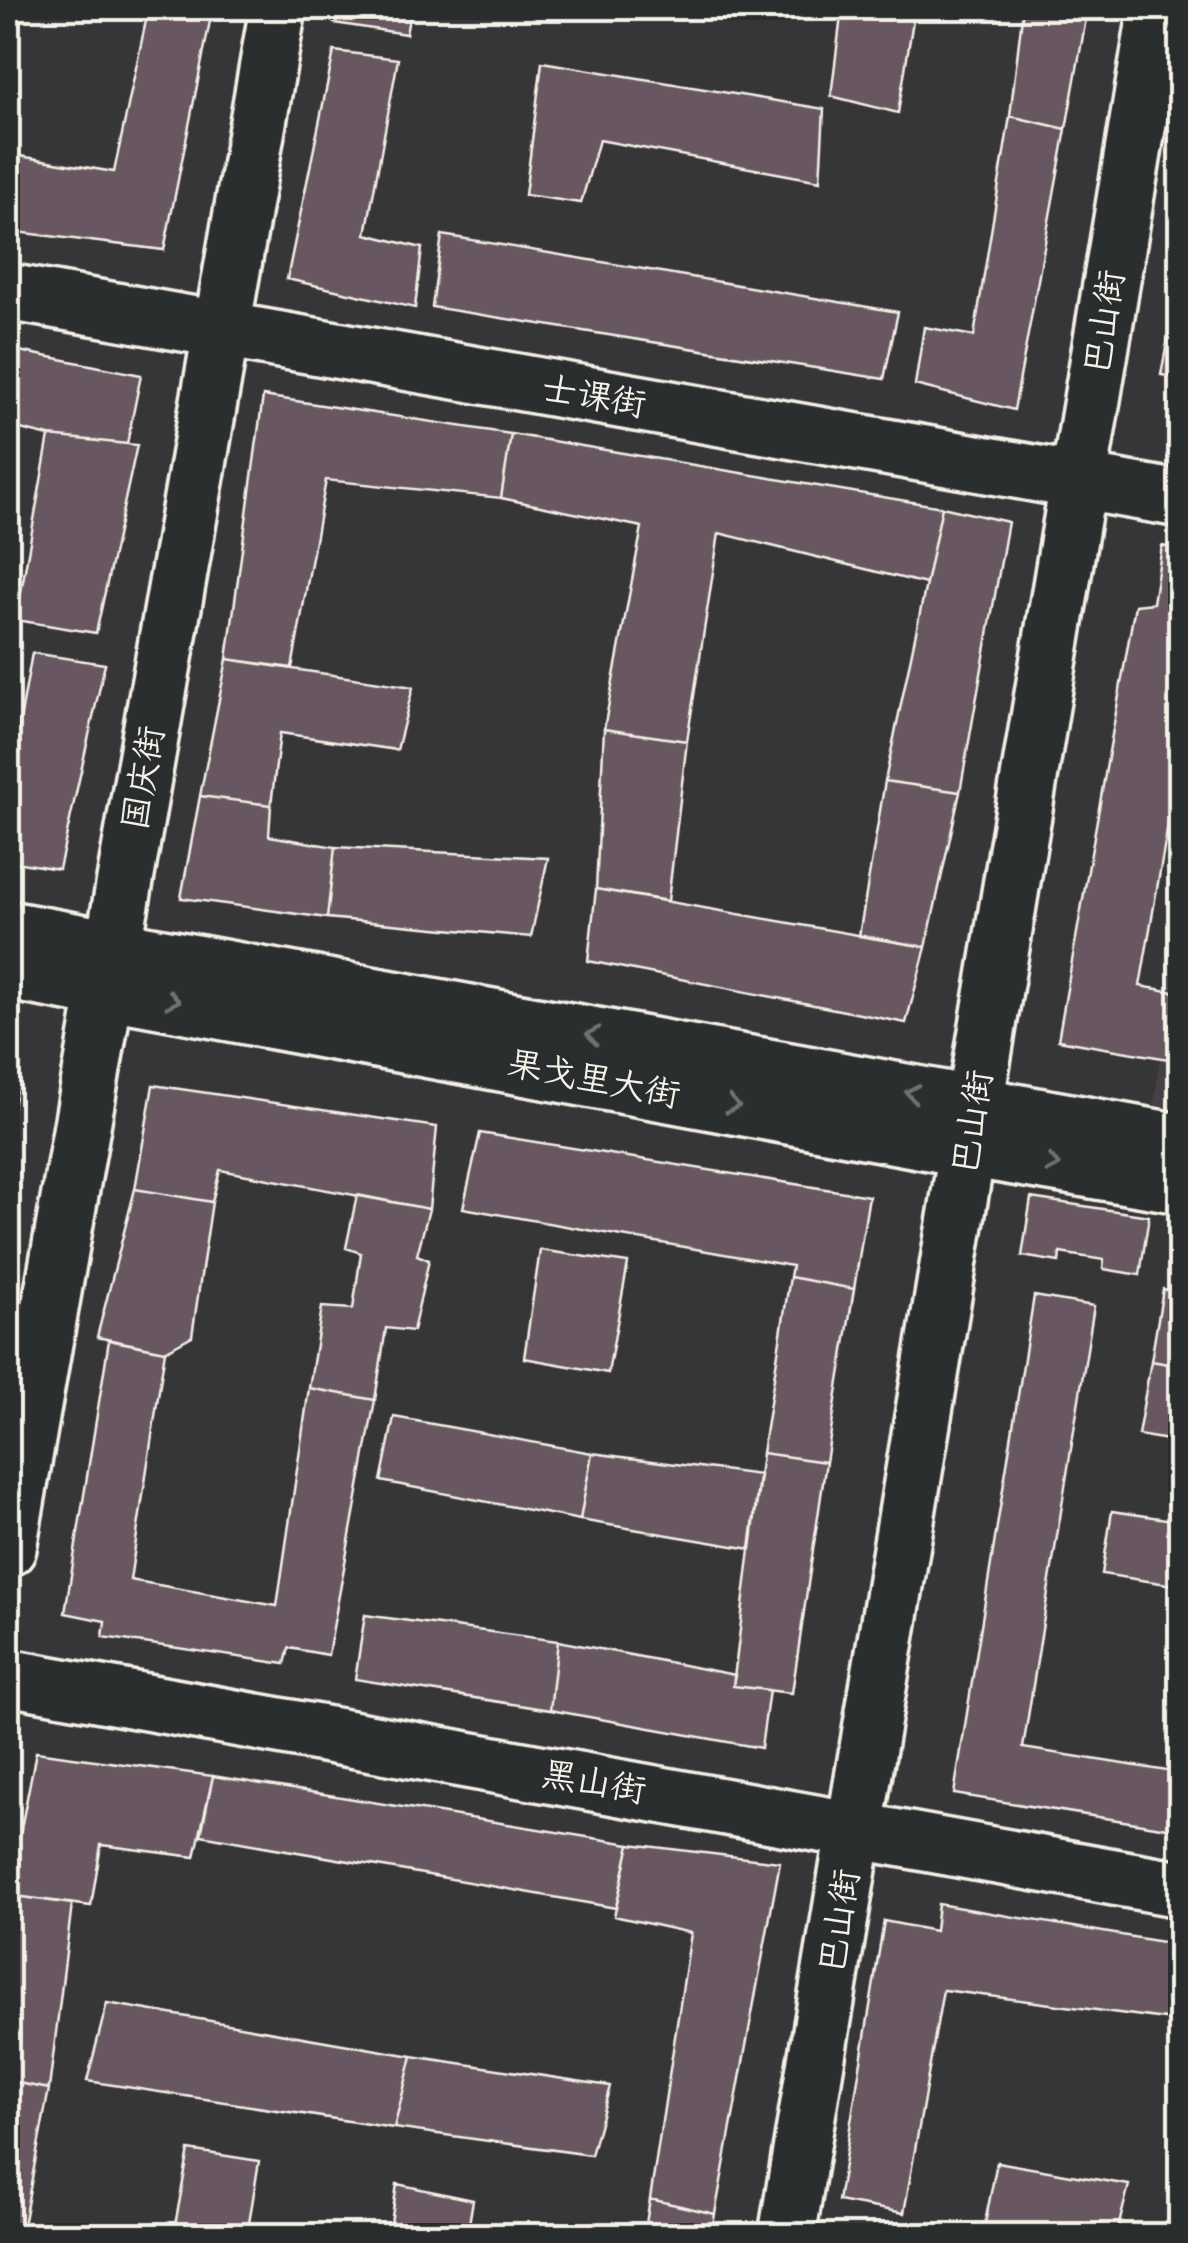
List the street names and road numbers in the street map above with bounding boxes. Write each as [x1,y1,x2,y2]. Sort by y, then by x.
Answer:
street label: 巴山街 [1074,267,1134,377]
street label: 士课街 [538,365,650,427]
street label: 国庆街 [112,722,174,834]
street label: 果戈里大街 [504,1040,684,1118]
street label: 巴山街 [942,1067,1002,1177]
street label: 黑山街 [538,1751,650,1813]
street label: 巴山街 [809,1866,869,1976]

